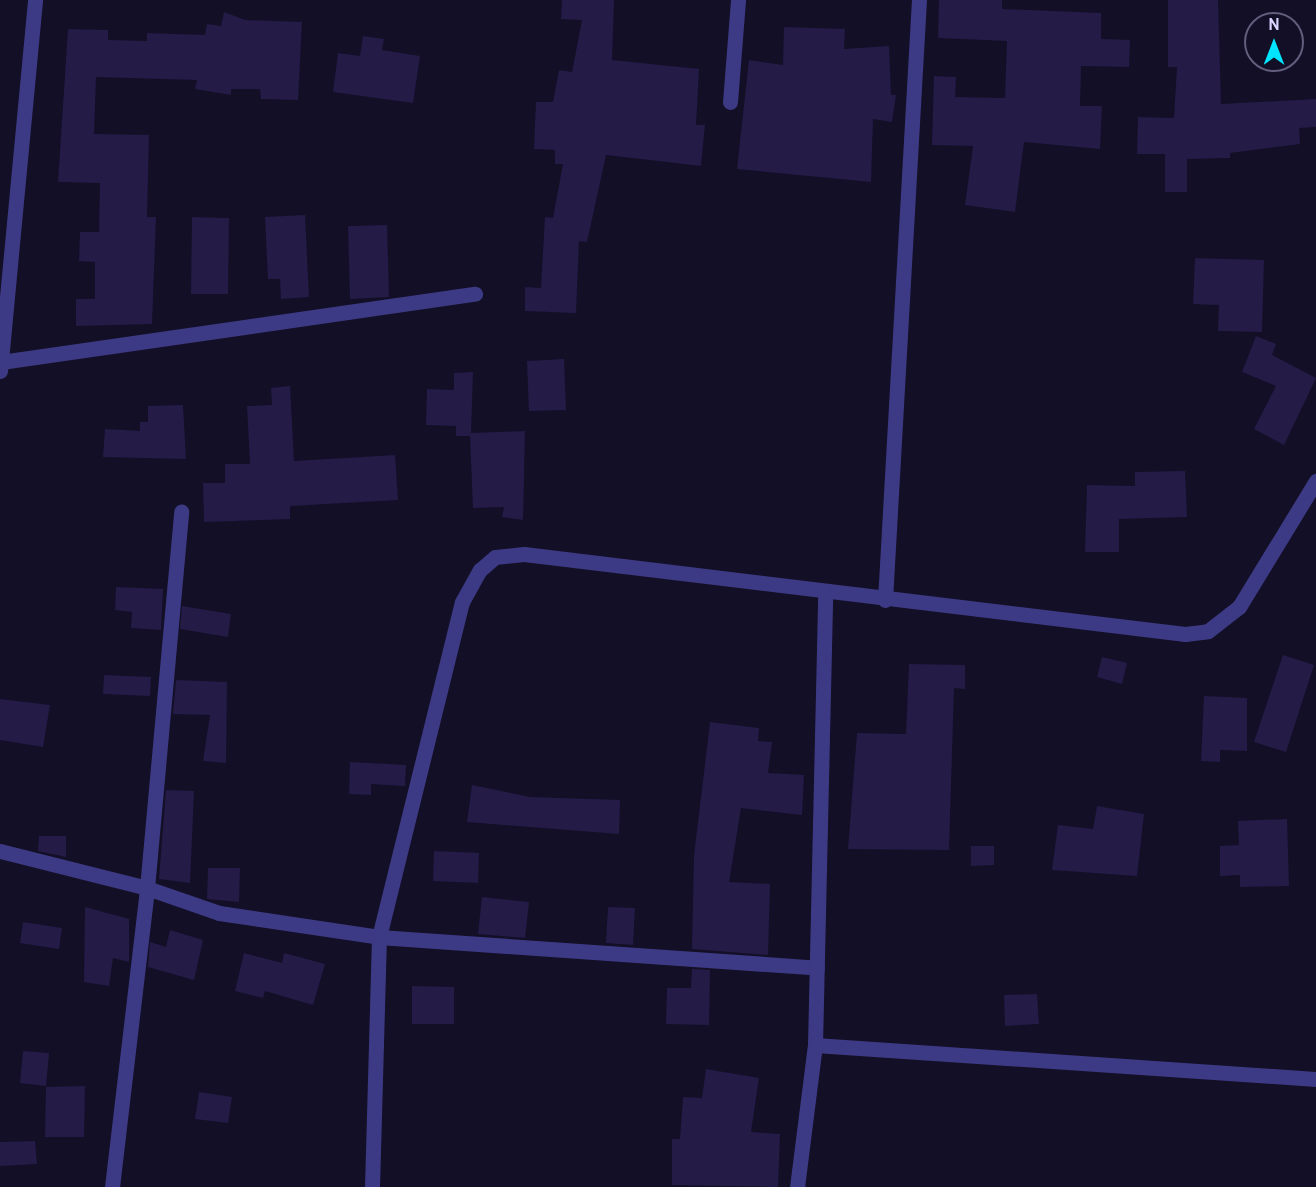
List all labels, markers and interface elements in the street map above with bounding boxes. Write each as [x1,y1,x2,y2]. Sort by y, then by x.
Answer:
north arrow [1244,12,1304,72]
text: N [1268,16,1280,36]

